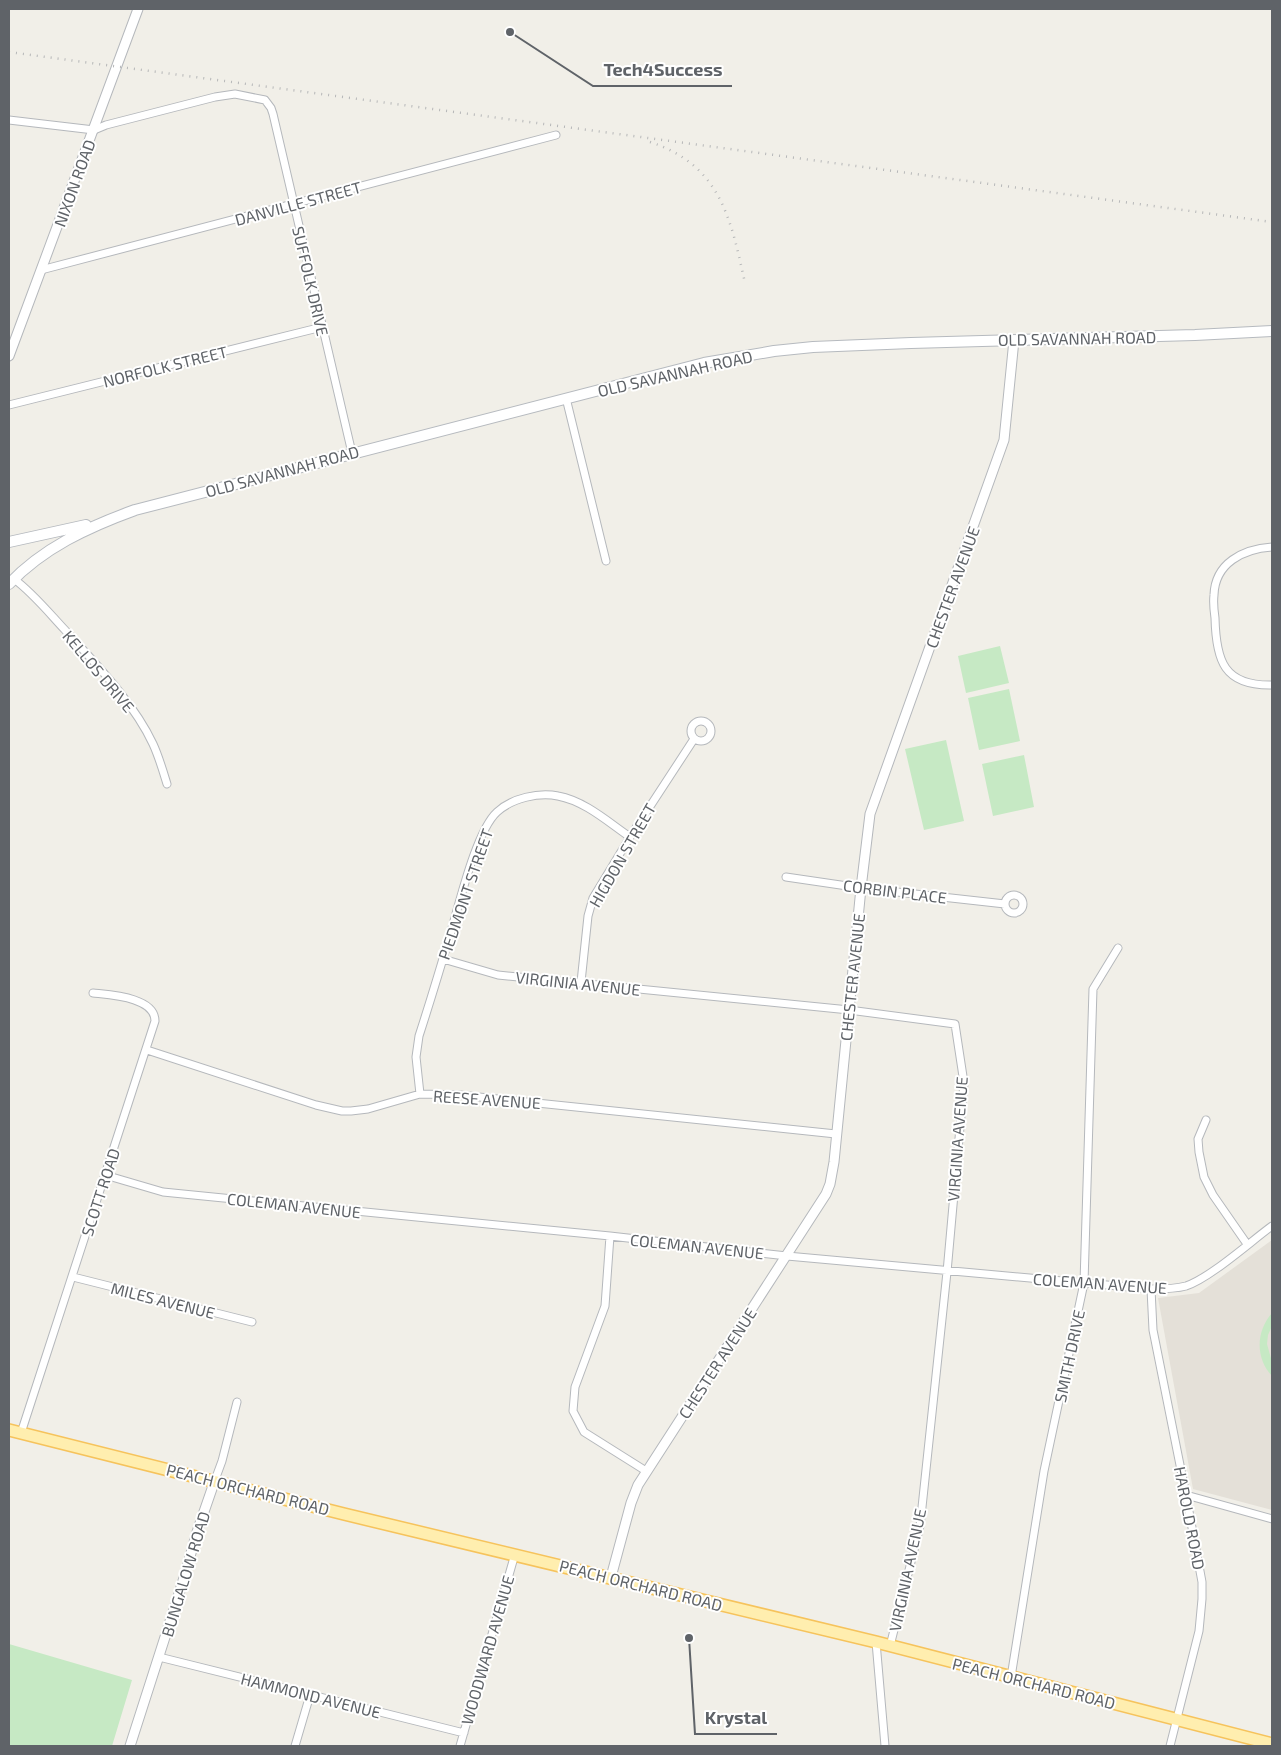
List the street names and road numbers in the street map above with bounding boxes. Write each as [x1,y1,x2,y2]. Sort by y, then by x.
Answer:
street label: NIXON ROAD [49,137,99,229]
street label: DANVILLE STREET [233,177,363,229]
street label: SUFFOLK DRIVE [289,224,333,338]
street label: OLD SAVANNAH ROAD [998,327,1156,349]
street label: NORFOLK STREET [101,341,229,391]
street label: OLD SAVANNAH ROAD [596,346,754,400]
street label: OLD SAVANNAH ROAD [203,441,361,501]
street label: CHESTER AVENUE [921,524,983,650]
street label: KELLOS DRIVE [59,626,139,716]
street label: HIGDON STREET [585,800,659,910]
street label: PIEDMONT STREET [434,826,496,962]
street label: CORBIN PLACE [842,875,948,907]
street label: CHESTER AVENUE [836,912,868,1042]
street label: VIRGINIA AVENUE [515,967,641,999]
street label: VIRGINIA AVENUE [943,1076,971,1202]
street label: REESE AVENUE [433,1086,542,1112]
street label: SCOTT ROAD [77,1146,123,1238]
street label: COLEMAN AVENUE [226,1189,362,1221]
street label: COLEMAN AVENUE [629,1230,765,1262]
street label: COLEMAN AVENUE [1032,1269,1168,1297]
street label: MILES AVENUE [109,1278,217,1322]
street label: CHESTER AVENUE [674,1304,760,1422]
street label: SMITH DRIVE [1050,1308,1088,1404]
street label: PEACH ORCHARD ROAD [165,1460,331,1518]
street label: HAROLD ROAD [1171,1465,1209,1571]
street label: VIRGINIA AVENUE [885,1507,929,1633]
street label: BUNGALOW ROAD [157,1509,213,1639]
street label: PEACH ORCHARD ROAD [558,1556,724,1614]
street label: WOODWARD AVENUE [457,1573,517,1727]
street label: PEACH ORCHARD ROAD [951,1654,1117,1712]
street label: HAMMOND AVENUE [239,1668,383,1722]

